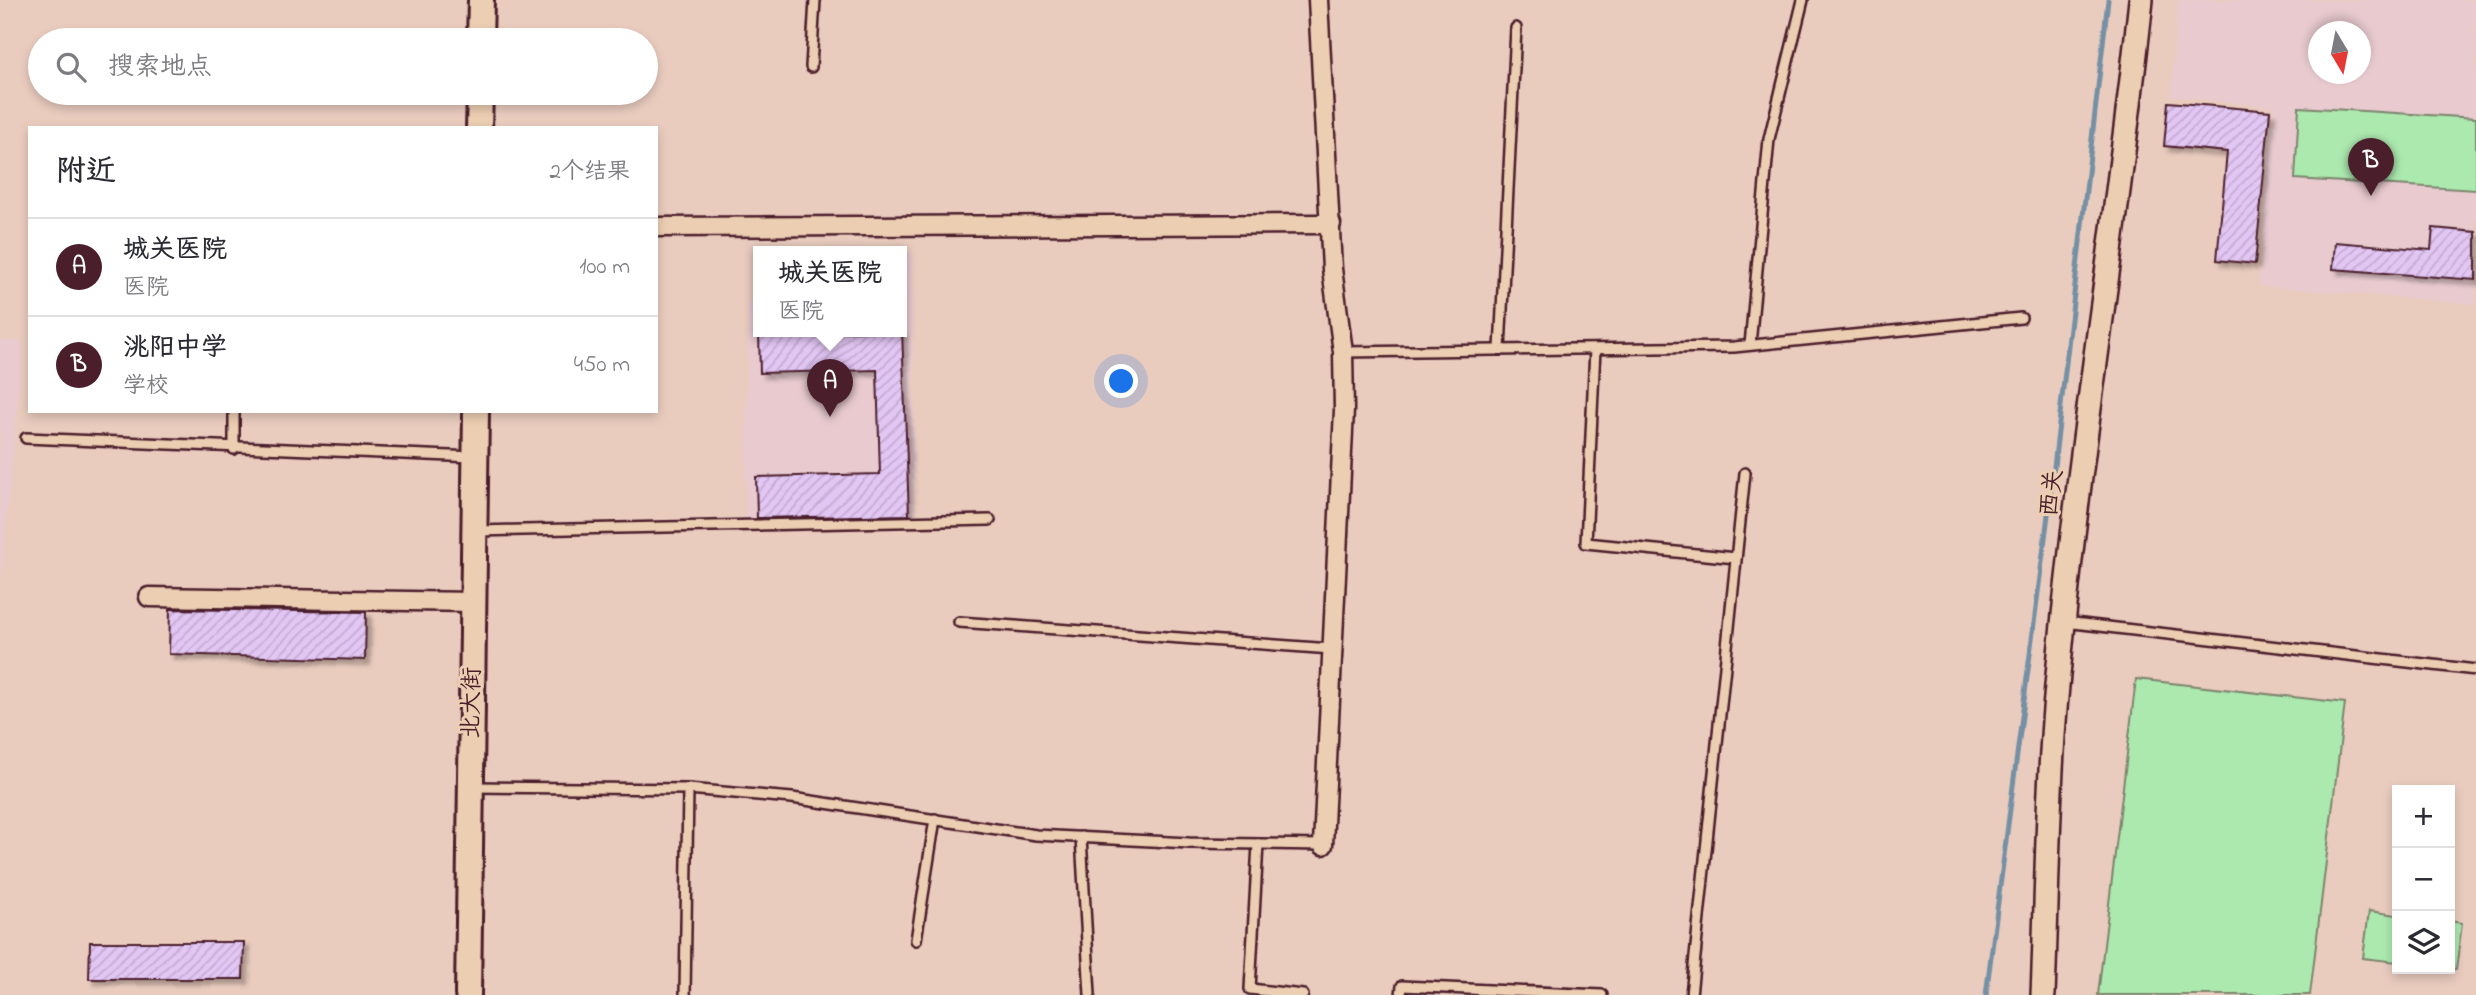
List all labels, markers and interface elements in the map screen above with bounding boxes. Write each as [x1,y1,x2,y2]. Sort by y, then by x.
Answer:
north arrow [2308,21,2371,84]
search box [28,28,658,105]
icon: search [52,48,90,86]
text: 搜索地点 [108,49,212,87]
pin: B [2348,138,2394,196]
text: 附近 [56,151,116,195]
text: 2个结果 [550,156,630,189]
text: 城关医院 [123,232,227,270]
popup [753,246,907,337]
text: A [72,251,86,284]
text: 100 m [579,251,630,284]
text: 城关医院 [778,256,882,294]
text: 医院 [123,272,169,305]
text: 医院 [778,296,824,329]
text: 洮阳中学 [123,330,227,368]
text: B [71,349,87,382]
text: 450 m [574,349,630,382]
pin: A [807,359,853,417]
your location [1104,364,1138,398]
text: 学校 [123,370,169,403]
street label: 西关 [2033,467,2073,519]
street label: 北大街 [455,667,491,739]
map controls [2392,785,2455,974]
button: + [2392,785,2455,848]
button: − [2392,848,2455,911]
button: layers [2392,911,2455,974]

